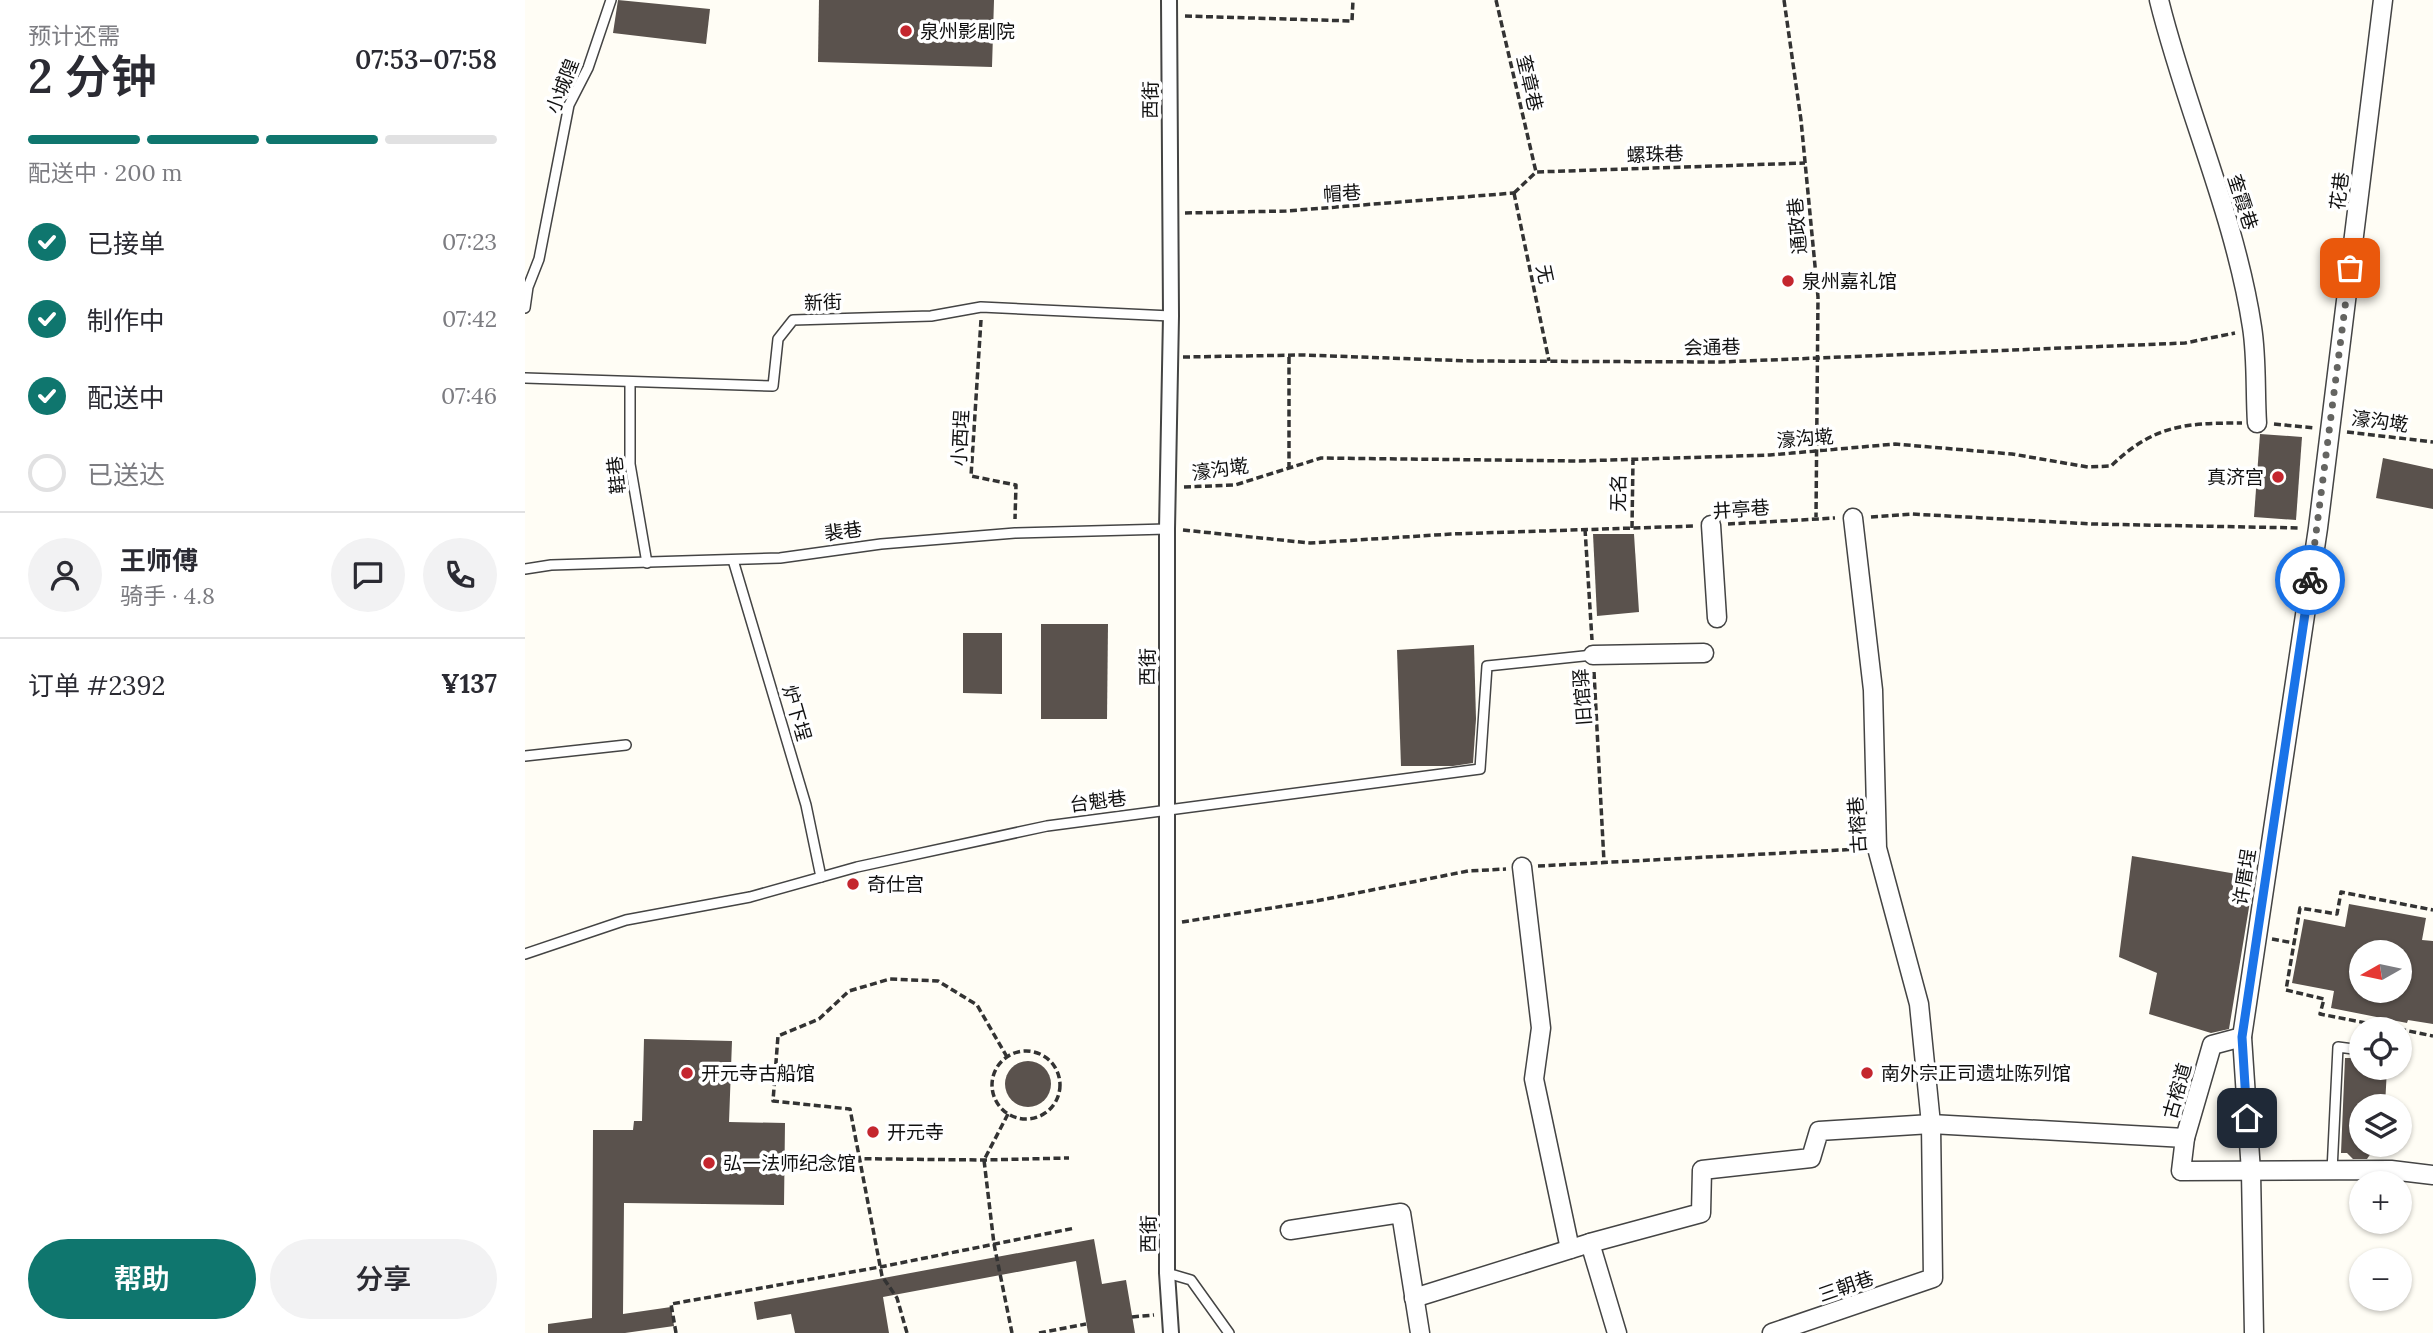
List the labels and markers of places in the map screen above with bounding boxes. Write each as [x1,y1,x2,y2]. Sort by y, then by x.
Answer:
place label: 泉州影剧院 [920,19,1015,43]
marker: 泉州影剧院 [898,23,914,39]
pin [2320,238,2380,298]
place label: 泉州嘉礼馆 [1802,269,1897,293]
marker: 泉州嘉礼馆 [1780,273,1796,289]
place label: 真济宫 [2207,465,2264,489]
marker: 真济宫 [2270,469,2286,485]
place label: 奇仕宫 [867,872,924,896]
marker: 奇仕宫 [845,876,861,892]
place label: 开元寺古船馆 [701,1061,815,1085]
place label: 南外宗正司遗址陈列馆 [1881,1061,2071,1085]
marker: 开元寺古船馆 [679,1065,695,1081]
marker: 南外宗正司遗址陈列馆 [1859,1065,1875,1081]
pin [2217,1088,2277,1148]
place label: 开元寺 [887,1120,944,1144]
marker: 开元寺 [865,1124,881,1140]
place label: 弘一法师纪念馆 [723,1151,856,1175]
marker: 弘一法师纪念馆 [701,1155,717,1171]

